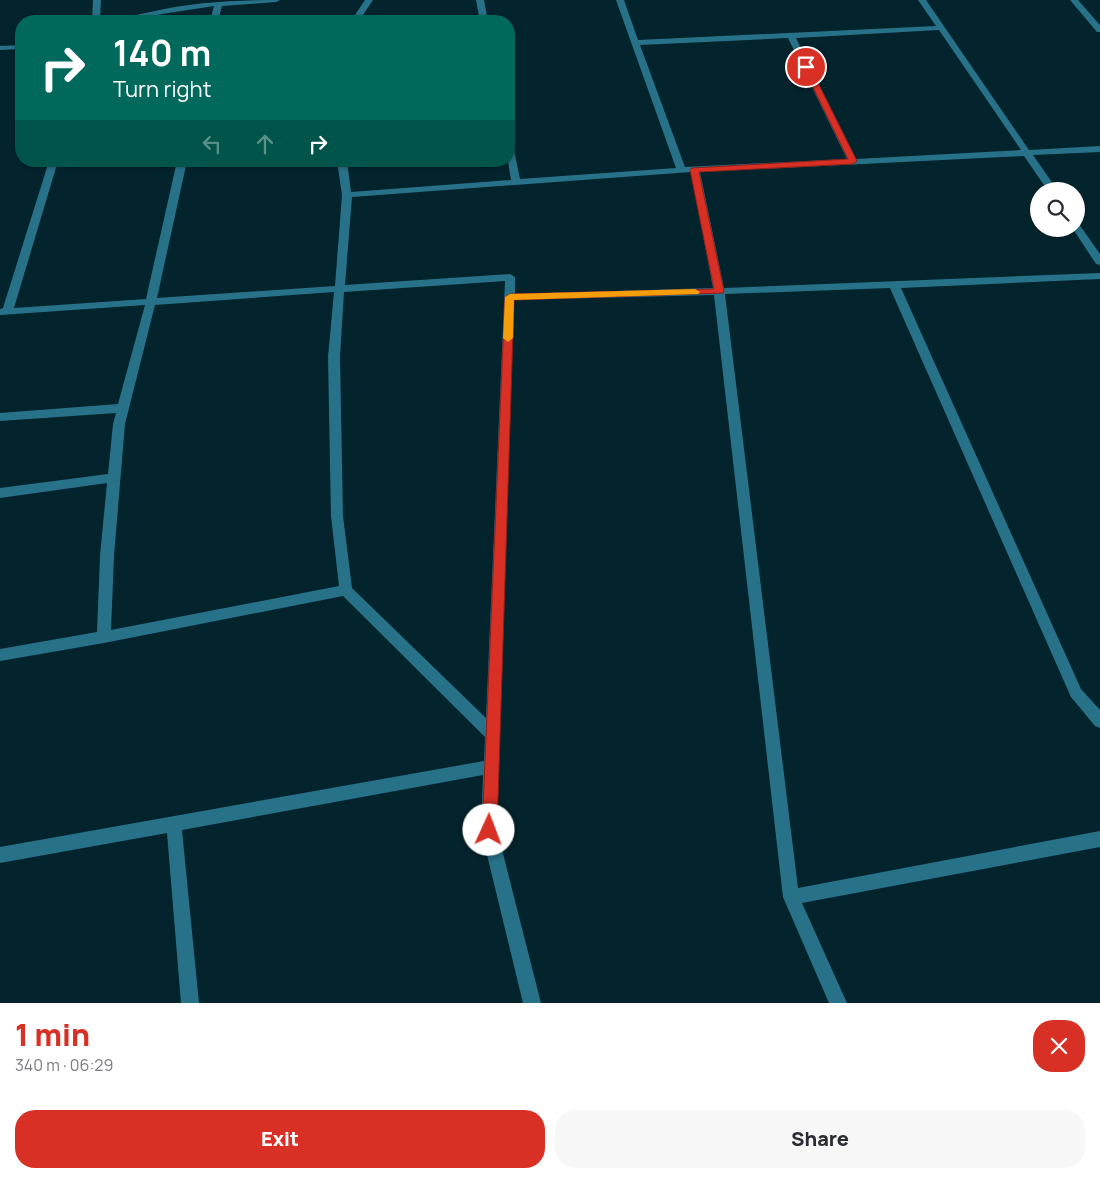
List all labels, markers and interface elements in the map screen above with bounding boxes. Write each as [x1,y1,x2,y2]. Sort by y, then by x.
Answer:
text: 140 m [113,29,211,77]
icon: right [30,35,95,100]
pin [785,46,827,88]
icon: arrive [792,53,820,81]
text: Turn right [113,74,211,104]
icon: left [198,130,226,158]
icon: ahead [251,130,279,158]
icon: right [304,130,332,158]
map controls [1030,182,1085,237]
button: search [1030,182,1085,237]
position arrow [462,803,514,855]
text: 1 min [15,1014,90,1055]
button: close [1033,1020,1085,1072]
text: 340 m · 06:29 [15,1054,113,1076]
button: Exit [15,1110,545,1168]
button: Share [555,1110,1085,1168]

